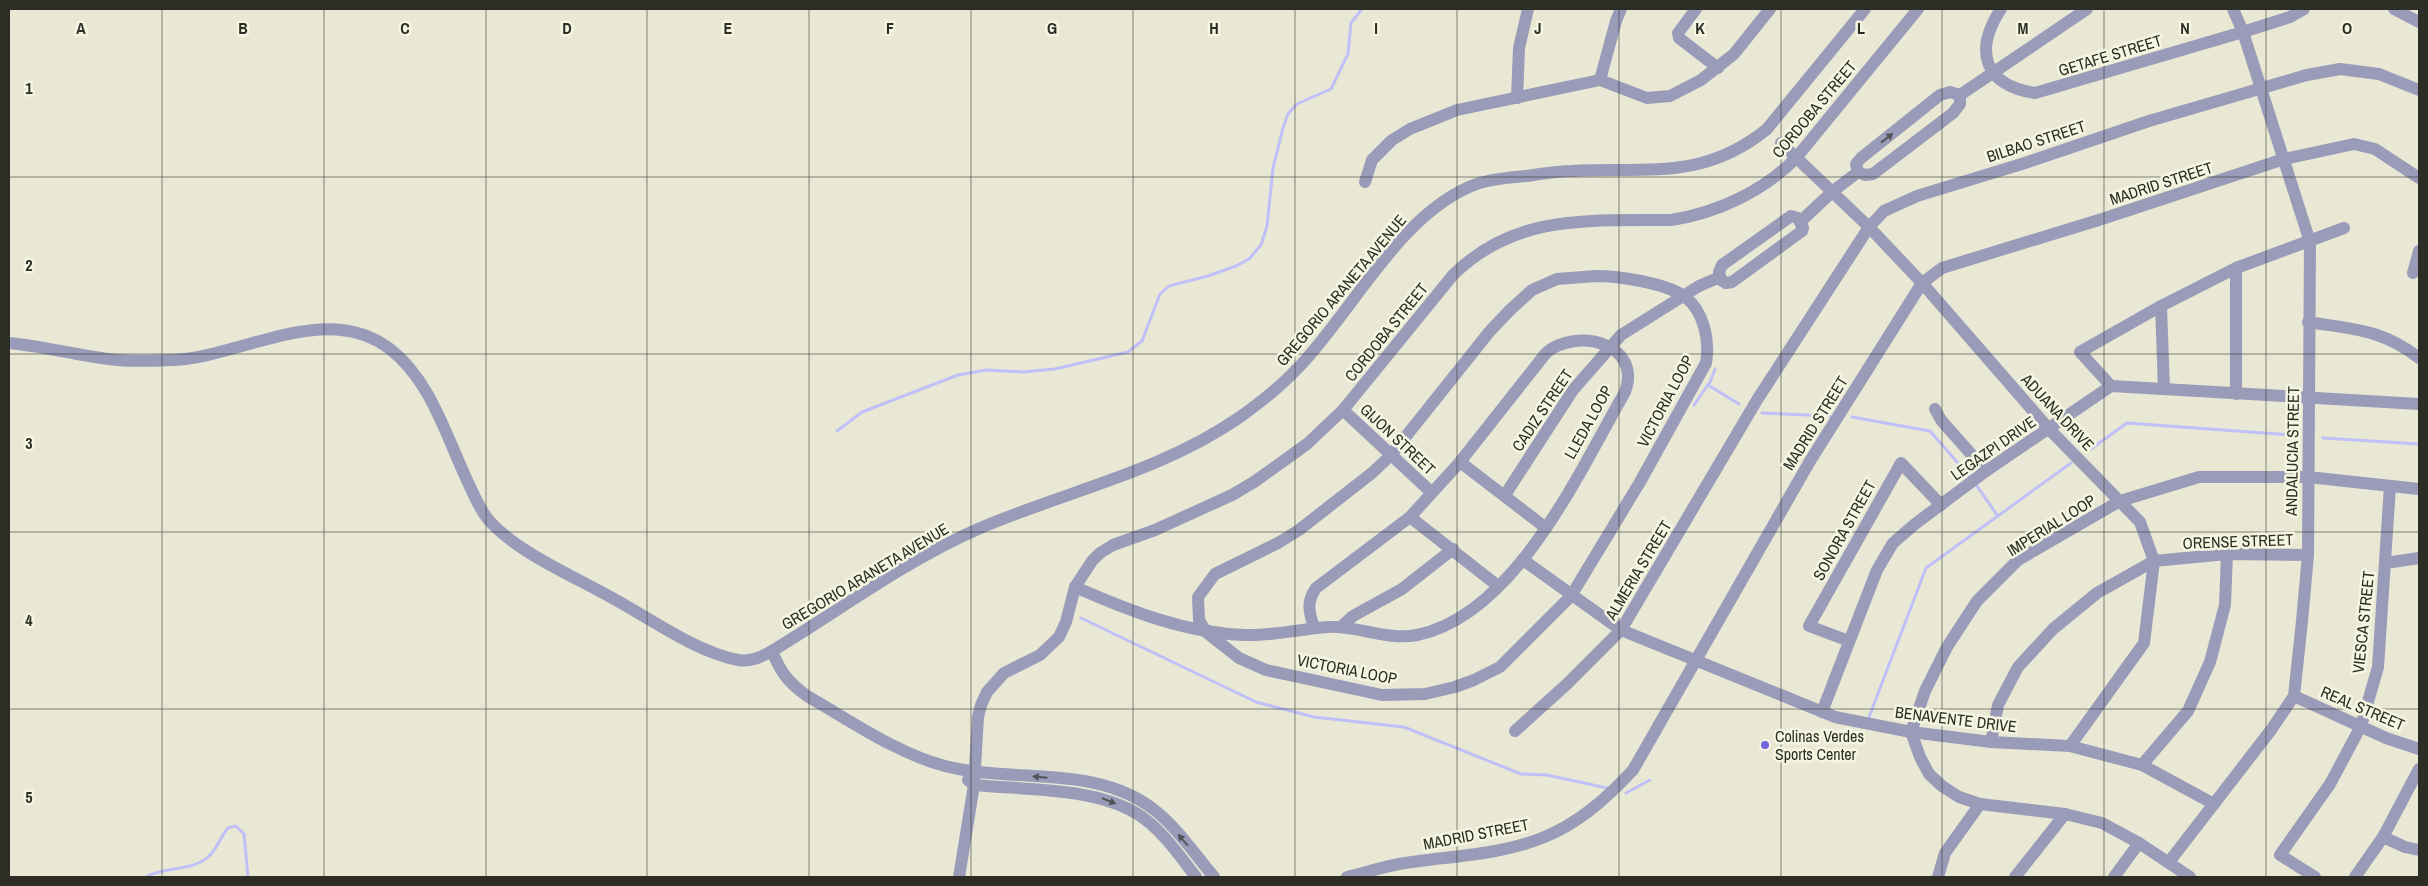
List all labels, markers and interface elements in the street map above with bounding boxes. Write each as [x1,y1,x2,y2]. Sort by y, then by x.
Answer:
text: A [76,17,86,39]
text: B [238,17,248,39]
text: C [400,17,410,39]
text: D [562,17,572,39]
text: E [724,17,733,39]
text: F [886,17,894,39]
text: G [1047,17,1057,39]
text: H [1209,17,1219,39]
text: I [1374,17,1378,39]
text: J [1534,17,1542,39]
text: K [1695,17,1705,39]
text: L [1857,17,1865,39]
text: M [2018,17,2029,39]
text: N [2180,17,2190,39]
text: O [2342,17,2352,39]
street label: GETAFE STREET [2056,29,2164,81]
street label: CORDOBA STREET [1767,56,1861,162]
text: 1 [25,77,33,99]
street label: BILBAO STREET [1984,115,2088,167]
one-way arrow [1880,132,1893,143]
street label: MADRID STREET [2107,156,2215,210]
street label: GREGORIO ARANETA AVENUE [1271,210,1411,370]
text: 2 [25,254,33,276]
street label: CORDOBA STREET [1339,278,1433,386]
street label: VICTORIA LOOP [1632,351,1699,451]
street label: CADIZ STREET [1506,365,1578,455]
street label: ADUANA DRIVE [2016,368,2099,455]
street label: MADRID STREET [1777,372,1853,474]
street label: LLEDA LOOP [1559,381,1617,463]
street label: ANDALUCIA STREET [2280,386,2304,517]
street label: GIJON STREET [1356,398,1440,480]
street label: LEGAZPI DRIVE [1946,411,2040,485]
text: 3 [25,432,33,454]
street label: SONORA STREET [1807,476,1881,584]
street label: IMPERIAL LOOP [2002,489,2100,561]
street label: ALMERIA STREET [1599,516,1676,625]
street label: GREGORIO ARANETA AVENUE [777,517,953,635]
street label: ORENSE STREET [2182,528,2294,554]
street label: VIESCA STREET [2347,570,2379,674]
text: 4 [25,609,33,631]
street label: VICTORIA LOOP [1295,649,1399,689]
street label: REAL STREET [2318,680,2408,736]
street label: BENAVENTE DRIVE [1894,701,2018,737]
place label: Colinas Verdes Sports Center [1775,725,1864,765]
marker: Colinas Verdes Sports Center [1759,739,1771,751]
one-way arrow [1032,773,1048,781]
text: 5 [25,786,33,808]
one-way arrow [1102,797,1117,805]
street label: MADRID STREET [1421,813,1531,855]
one-way arrow [1178,834,1189,846]

